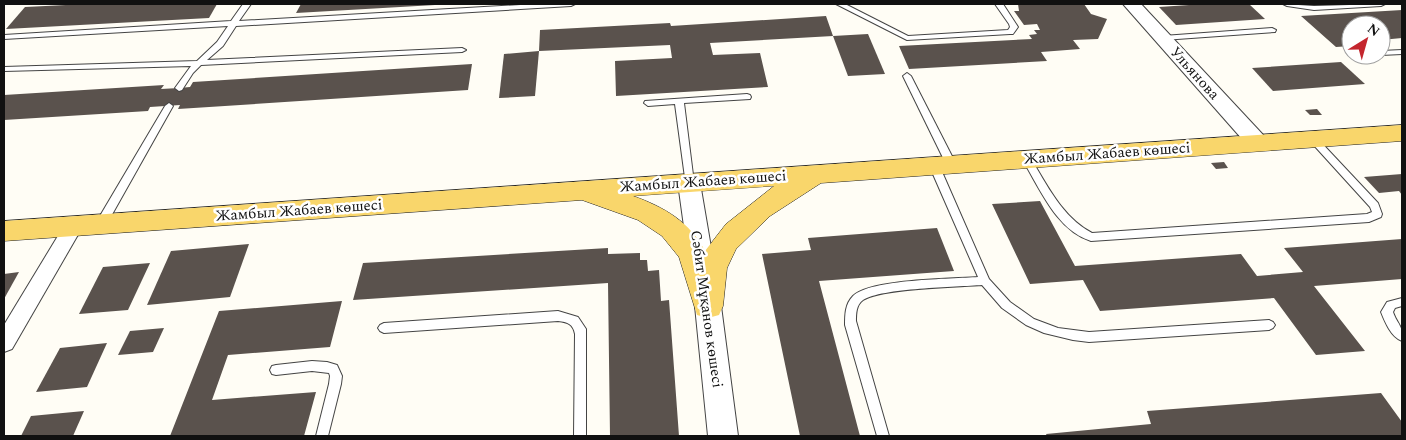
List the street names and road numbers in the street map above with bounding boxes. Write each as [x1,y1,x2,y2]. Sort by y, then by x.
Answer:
street label: Ульянова [1164,41,1225,106]
street label: Жамбыл Жабаев көшесі [1023,136,1191,171]
street label: Жамбыл Жабаев көшесі [619,164,787,199]
street label: Жамбыл Жабаев көшесі [215,193,383,228]
street label: Сәбит Мұқанов көшесі [684,229,729,389]

